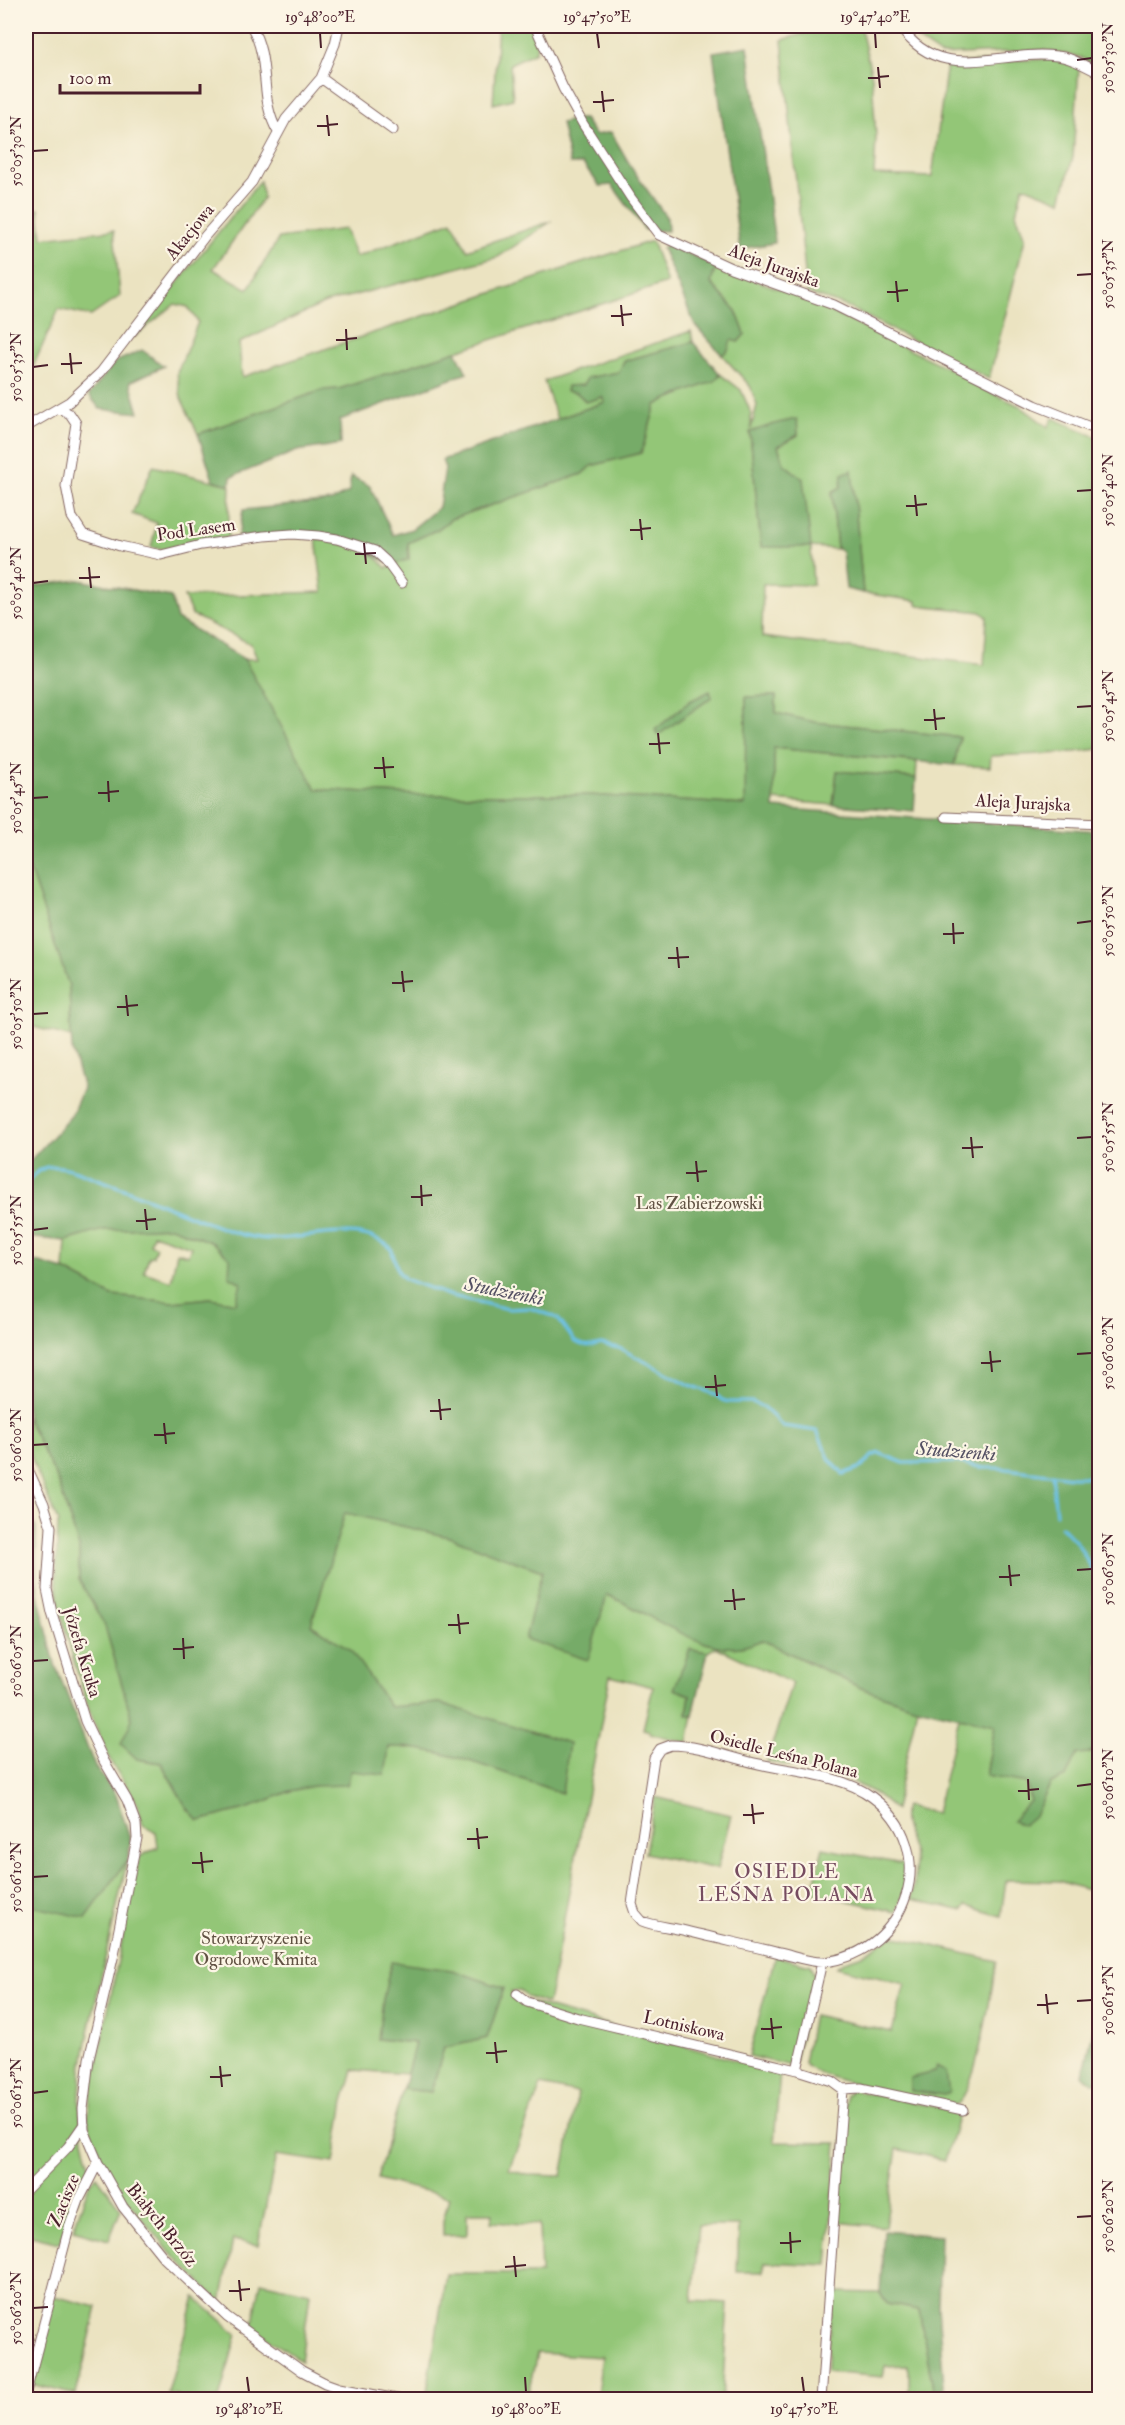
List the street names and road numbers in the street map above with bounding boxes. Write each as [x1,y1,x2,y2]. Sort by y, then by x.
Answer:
street label: Akacjowa [160,199,220,266]
street label: Aleja Jurajska [724,239,823,293]
street label: Pod Lasem [155,513,237,547]
street label: Aleja Jurajska [974,789,1072,817]
street label: Józefa Kruka [57,1603,107,1701]
street label: Osiedle Leśna Polana [707,1724,861,1784]
street label: Lotniskowa [641,2005,728,2047]
street label: Zacisze [43,2171,85,2231]
street label: Białych Brzóz [121,2178,203,2272]

